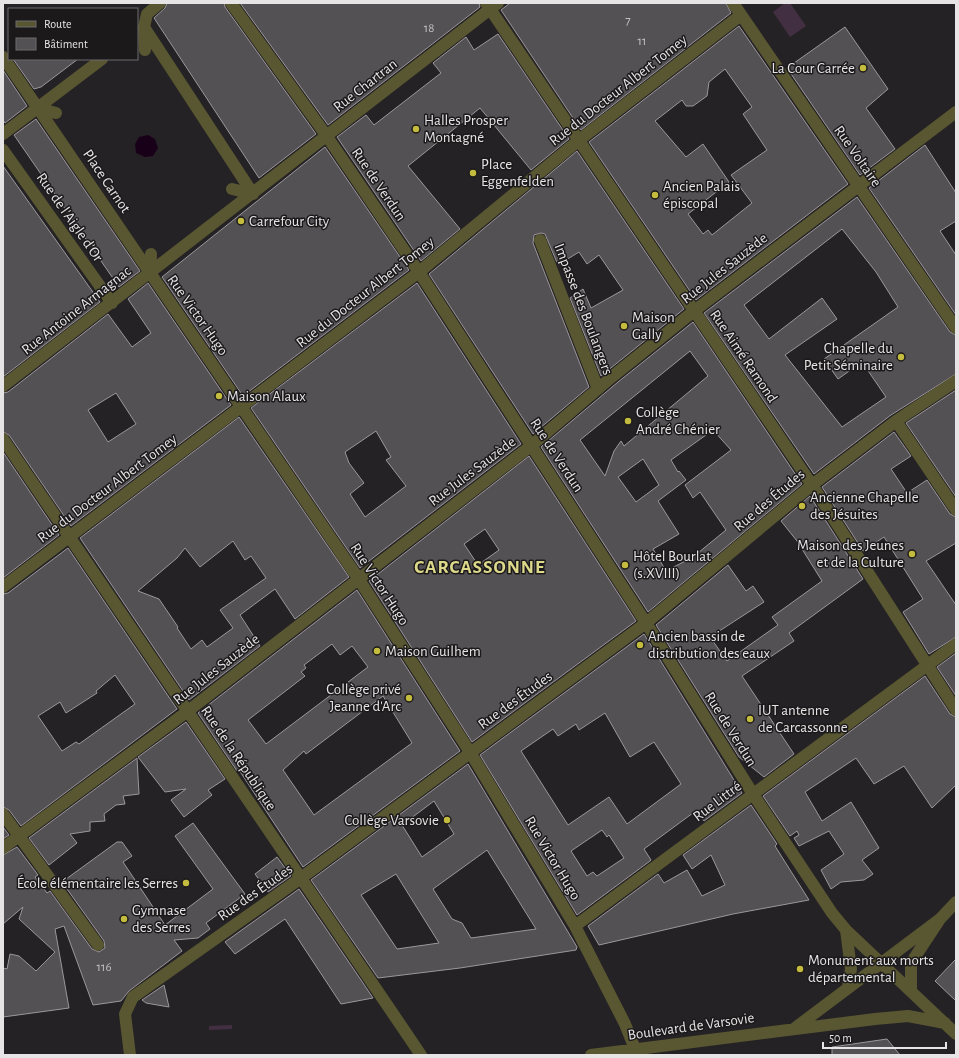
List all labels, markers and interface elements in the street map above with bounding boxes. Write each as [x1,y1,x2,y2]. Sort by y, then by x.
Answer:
legend [8,8,138,60]
house number: 7 [625,14,631,27]
text: Route [44,18,71,30]
house number: 18 [424,22,434,35]
street label: Rue du Docteur Albert Tomey [547,32,690,149]
house number: 11 [638,35,646,48]
text: Bâtiment [44,38,88,50]
street label: Rue Chartran [331,56,400,115]
place label: La Cour Carrée [772,61,855,76]
marker: La Cour Carrée [858,63,868,73]
place label: Halles Prosper Montagné [424,113,508,145]
street label: Rue Voltaire [831,123,884,190]
marker: Halles Prosper Montagné [411,124,421,134]
street label: Rue de Verdun [349,145,409,224]
street label: Place Carnot [80,147,133,216]
place label: Place Eggenfelden [481,157,554,189]
marker: Place Eggenfelden [468,168,478,178]
street label: Rue de l'Aigle d'Or [33,170,106,265]
place label: Ancien Palais épiscopal [663,179,740,211]
marker: Ancien Palais épiscopal [650,190,660,200]
place label: Carrefour City [249,214,330,229]
marker: Carrefour City [236,216,246,226]
street label: Rue Jules Sauzède [678,230,770,307]
street label: Rue du Docteur Albert Tomey [294,234,437,351]
street label: Impasse des Boulangers [552,241,616,377]
street label: Rue Antoine Armagnac [19,263,134,358]
street label: Rue Victor Hugo [164,272,231,358]
street label: Rue Aimé Ramond [707,307,780,406]
place label: Maison Gally [632,310,675,342]
marker: Maison Gally [619,321,629,331]
place label: Chapelle du Petit Séminaire [804,341,893,373]
marker: Chapelle du Petit Séminaire [896,352,906,362]
place label: Maison Alaux [227,389,306,404]
marker: Maison Alaux [214,391,224,401]
place label: Collège André Chénier [636,405,720,437]
street label: Rue de Verdun [527,416,586,495]
marker: Collège André Chénier [623,416,633,426]
street label: Rue du Docteur Albert Tomey [35,431,180,546]
street label: Rue Jules Sauzède [426,434,519,509]
street label: Rue des Études [730,465,808,534]
place label: Ancienne Chapelle des Jésuites [810,490,919,522]
marker: Ancienne Chapelle des Jésuites [797,501,807,511]
place label: Maison des Jeunes et de la Culture [797,538,904,570]
street label: Rue Victor Hugo [348,541,412,628]
place label: Hôtel Bourlat (s.XVIII) [633,549,711,581]
marker: Maison des Jeunes et de la Culture [907,549,917,559]
district label: CARCASSONNE [414,558,546,577]
marker: Hôtel Bourlat (s.XVIII) [620,560,630,570]
place label: Ancien bassin de distribution des eaux [648,629,771,661]
street label: Rue Jules Sauzède [170,631,262,708]
marker: Ancien bassin de distribution des eaux [635,640,645,650]
place label: Maison Guilhem [385,644,481,659]
marker: Maison Guilhem [372,646,382,656]
street label: Rue des Études [474,667,555,732]
place label: Collège privé Jeanne d'Arc [326,682,401,714]
street label: Rue de Verdun [702,689,759,769]
marker: Collège privé Jeanne d'Arc [404,693,414,703]
street label: Rue de la République [198,703,279,813]
place label: IUT antenne de Carcassonne [758,703,848,735]
marker: IUT antenne de Carcassonne [745,714,755,724]
street label: Rue Littré [690,778,744,824]
place label: Collège Varsovie [344,813,439,828]
street label: Rue Victor Hugo [522,814,583,903]
marker: Collège Varsovie [442,815,452,825]
street label: Rue des Études [214,860,295,924]
place label: École élémentaire les Serres [17,874,178,891]
marker: École élémentaire les Serres [181,878,191,888]
place label: Gymnase des Serres [132,903,191,935]
marker: Gymnase des Serres [119,914,129,924]
place label: Monument aux morts départemental [808,953,934,985]
house number: 116 [96,961,112,974]
marker: Monument aux morts départemental [795,964,805,974]
street label: Boulevard de Varsovie [627,1010,755,1043]
scale bar [823,1024,946,1050]
text: 50 m [829,1032,852,1044]

